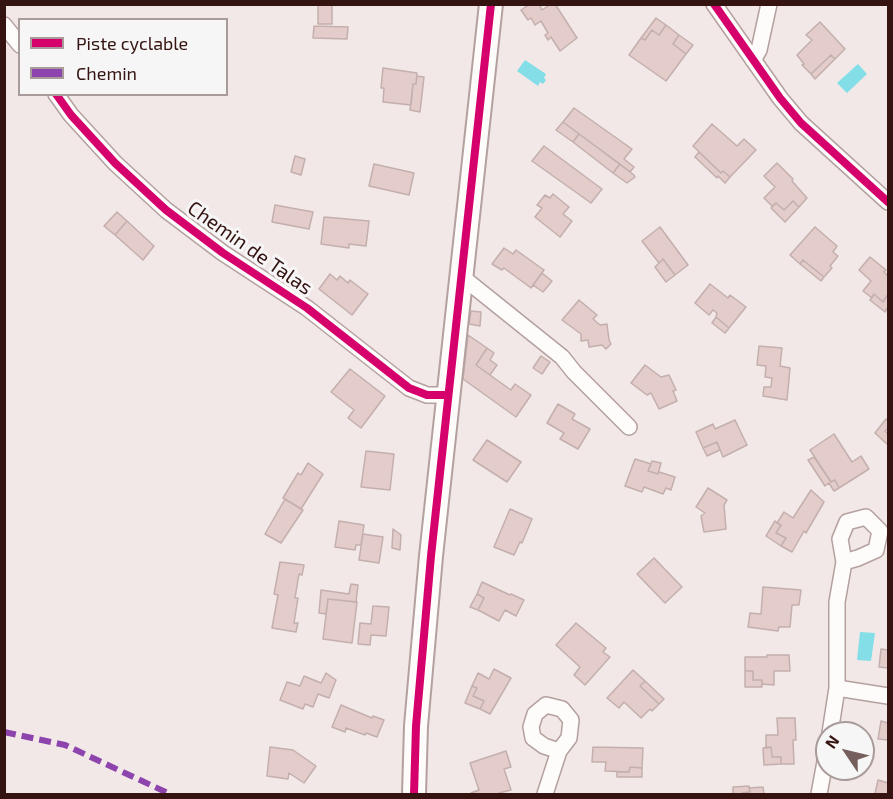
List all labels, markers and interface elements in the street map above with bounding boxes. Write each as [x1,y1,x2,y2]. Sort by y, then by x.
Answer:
legend [18,18,228,96]
text: Piste cyclable [76,32,188,54]
text: Chemin [76,62,137,84]
street label: Chemin de Talas [183,196,317,300]
north arrow [815,721,875,781]
text: N [820,731,843,752]

